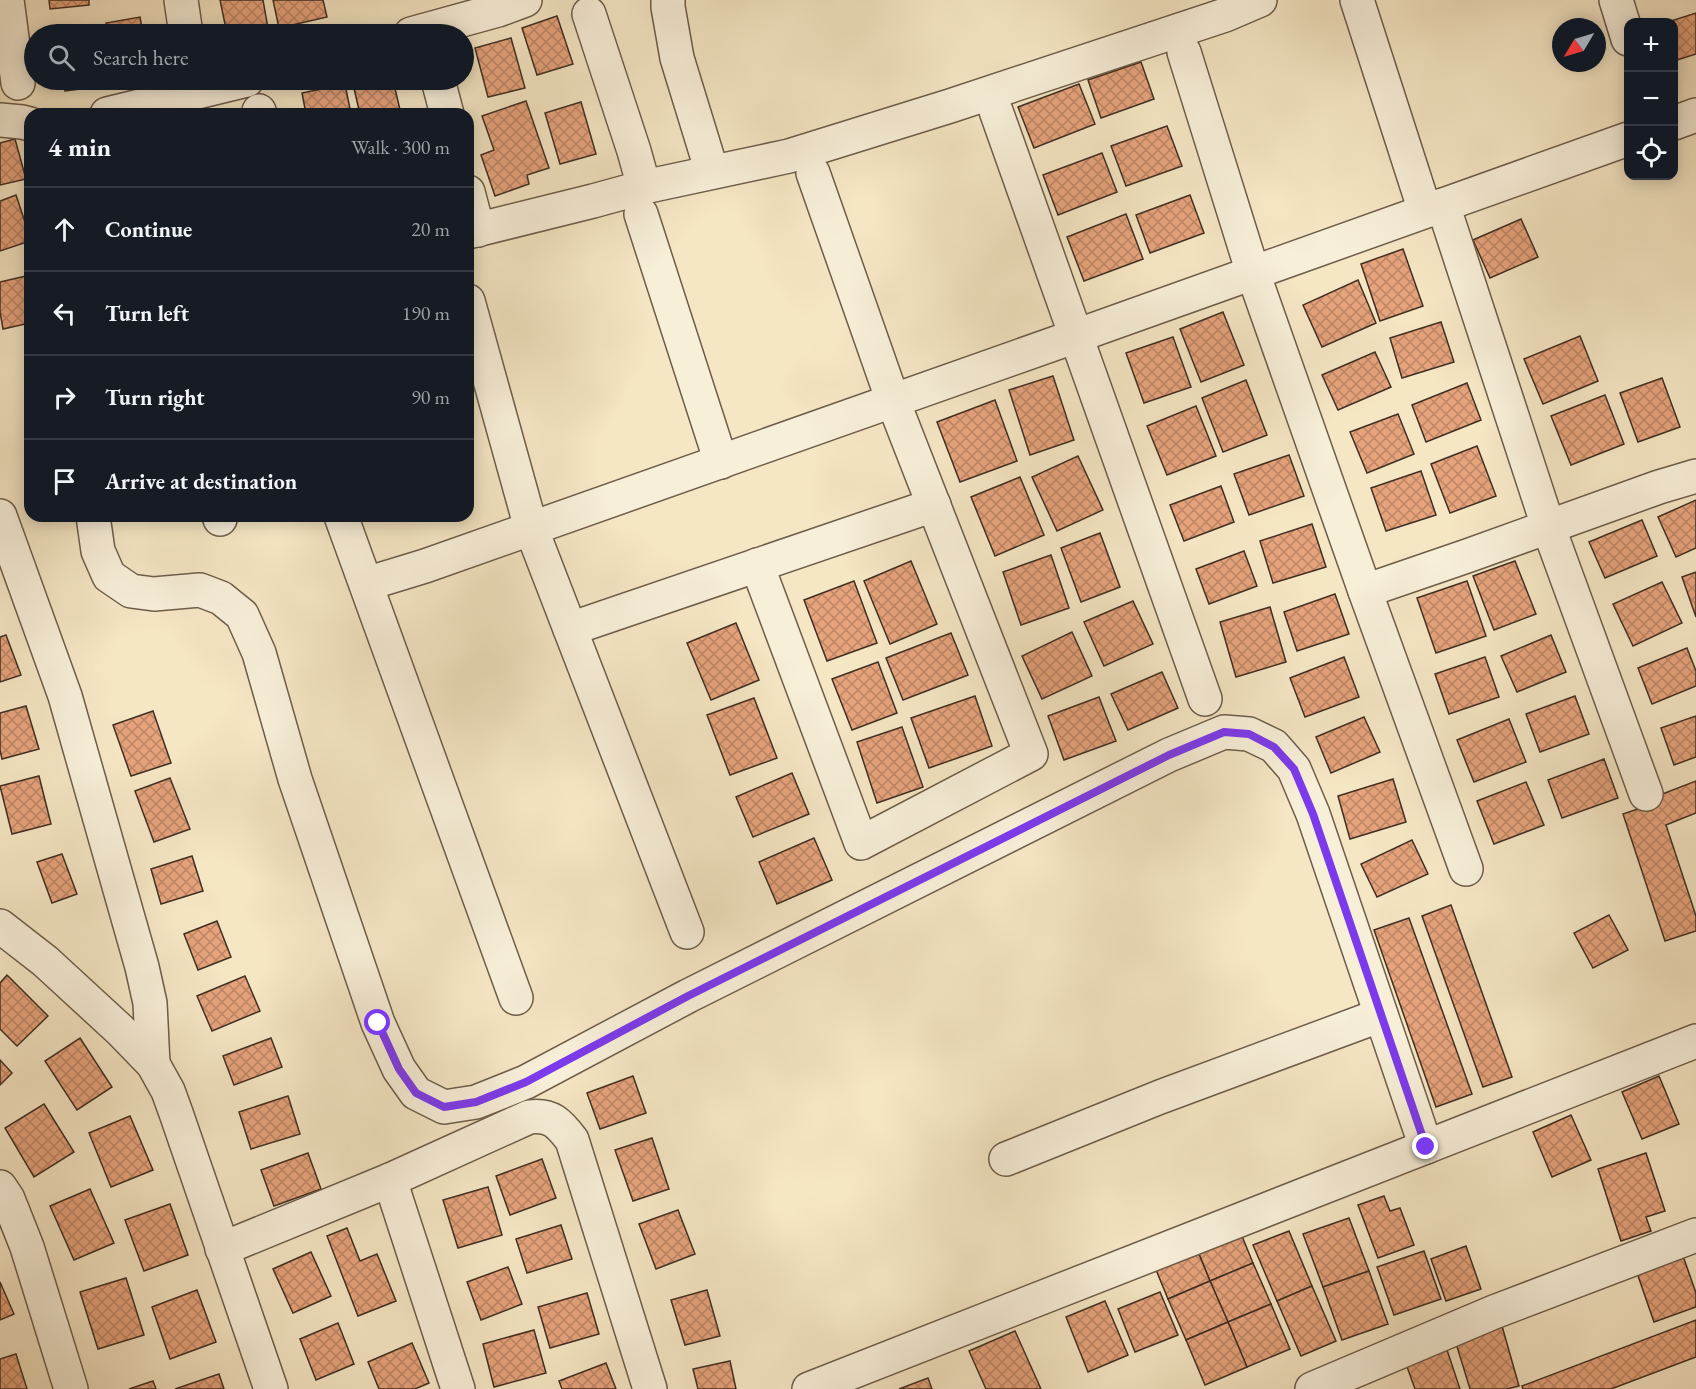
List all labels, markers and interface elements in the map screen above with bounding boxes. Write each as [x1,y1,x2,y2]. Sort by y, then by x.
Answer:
north arrow [1552,18,1606,72]
map controls [1624,18,1678,180]
button: + [1624,18,1678,72]
search box [24,24,474,90]
icon: search [45,41,78,74]
text: Search here [93,43,188,72]
button: − [1624,72,1678,126]
button: locate [1624,126,1678,180]
text: 4 min [48,130,111,164]
text: Walk · 300 m [351,134,450,160]
icon: ahead [48,213,81,246]
text: Continue [105,215,192,244]
text: 20 m [411,216,450,242]
icon: left [48,297,81,330]
text: Turn left [105,299,189,328]
text: 190 m [402,300,450,326]
icon: right [48,381,81,414]
text: Turn right [105,383,204,412]
text: 90 m [411,384,450,410]
icon: arrive [48,465,81,498]
text: Arrive at destination [105,467,297,496]
route start [364,1009,390,1035]
route end [1412,1133,1438,1159]

